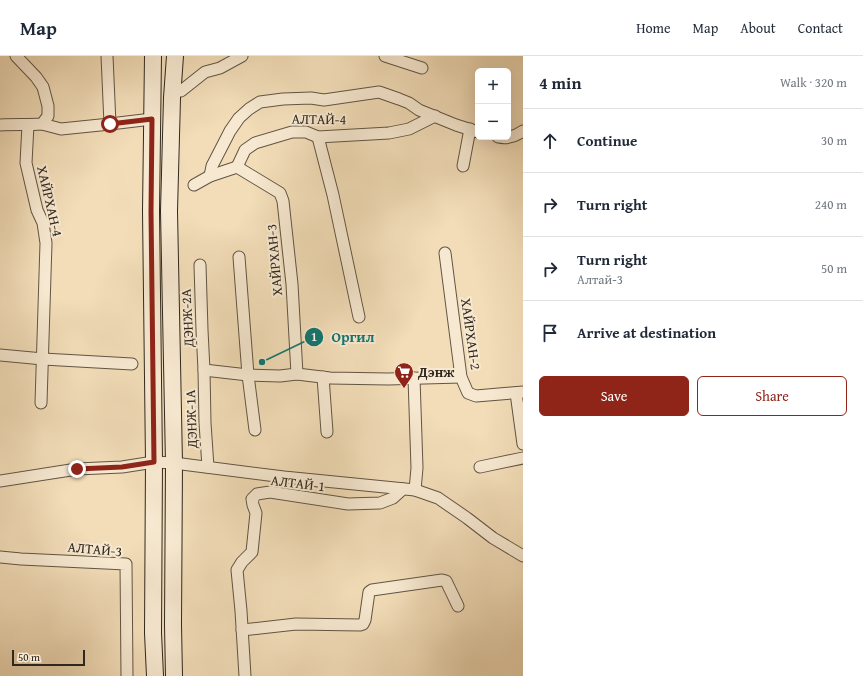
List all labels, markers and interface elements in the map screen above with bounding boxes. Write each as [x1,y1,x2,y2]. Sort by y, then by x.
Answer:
text: Map [20,14,57,42]
text: Home [636,18,671,38]
text: Map [693,18,718,38]
text: About [740,18,776,38]
text: Contact [798,18,843,38]
map controls [475,68,511,140]
button: + [475,68,511,104]
text: 4 min [539,70,581,95]
text: Walk · 320 m [780,73,847,92]
button: − [475,104,511,140]
street label: АЛТАЙ-4 [291,109,347,129]
route start [101,115,119,133]
icon: ahead [539,130,561,152]
text: Continue [577,130,638,151]
text: 30 m [821,131,847,150]
street label: ХАЙРХАН-4 [32,164,68,239]
icon: right [539,194,561,216]
text: Turn right [577,194,648,215]
text: 240 m [815,195,847,214]
street label: ХАЙРХАН-3 [261,223,287,297]
text: Turn right [577,249,648,270]
icon: right [539,258,561,280]
text: 50 m [821,259,847,278]
text: Алтай-3 [577,270,623,289]
street label: ДЭНЖ-2А [175,288,199,349]
street label: ХАЙРХАН-2 [456,297,486,371]
icon: arrive [539,322,561,344]
text: Arrive at destination [577,322,716,343]
callout: Оргил [304,323,383,350]
text: Оргил [332,326,375,347]
text: 1 [311,328,317,345]
supermarket icon: Дэнж [393,361,415,389]
place label: Дэнж [417,362,455,382]
button: Save [539,376,689,416]
button: Share [697,376,847,416]
street label: ДЭНЖ-1А [180,389,202,450]
route end [68,460,86,478]
street label: АЛТАЙ-1 [270,470,326,496]
street label: АЛТАЙ-3 [67,537,123,561]
scale bar [12,648,85,667]
text: 50 m [18,649,40,665]

